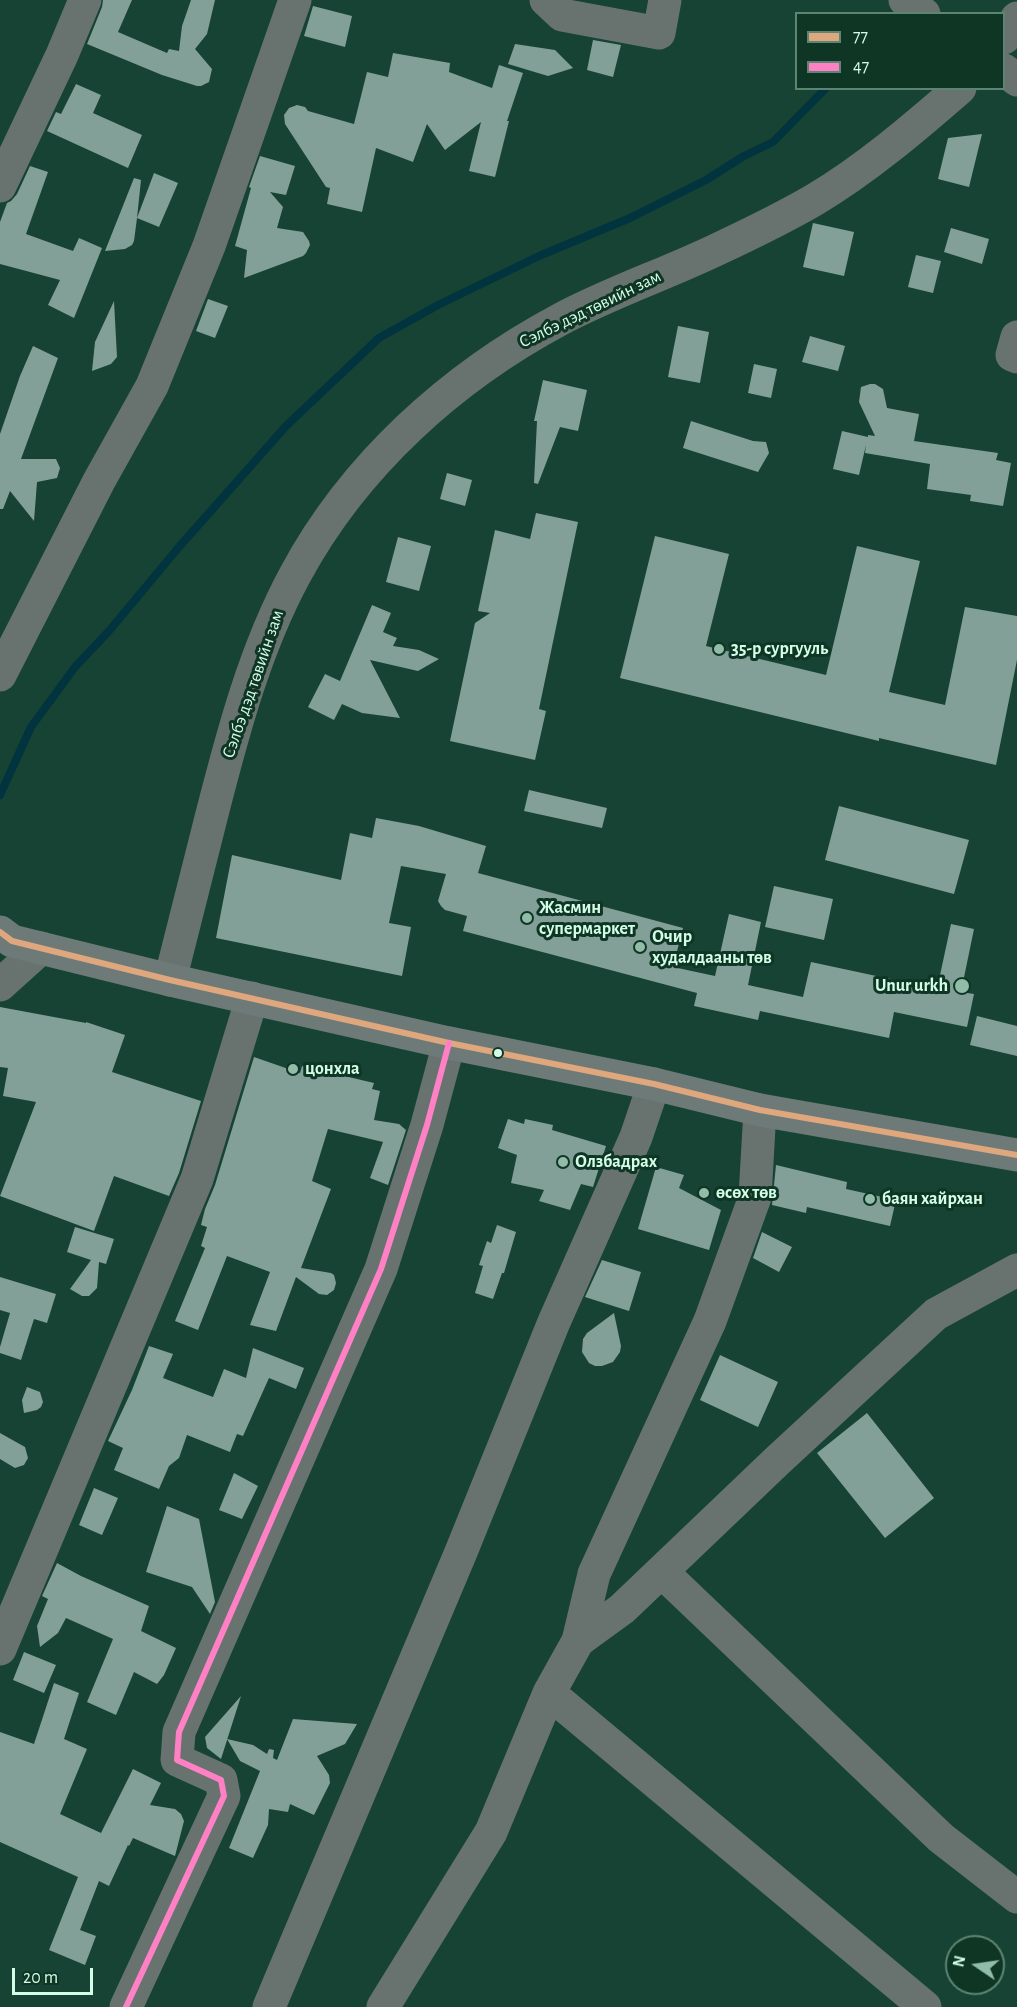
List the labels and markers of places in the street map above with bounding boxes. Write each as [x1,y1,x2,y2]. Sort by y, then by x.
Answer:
place label: 35-р сургууль [731,638,828,660]
marker: 35-р сургууль [712,642,726,656]
place label: Жасмин супермаркет [539,897,635,940]
marker: Жасмин супермаркет [520,911,534,925]
place label: Очир худалдааны төв [652,926,772,968]
marker: Очир худалдааны төв [633,940,647,954]
place label: Unur urkh [875,975,948,997]
marker: Unur urkh [953,977,971,995]
unlabelled marker [492,1047,504,1059]
place label: цонхла [305,1058,360,1080]
marker: цонхла [286,1062,300,1076]
place label: Олзбадрах [575,1151,657,1173]
marker: Олзбадрах [556,1155,570,1169]
place label: өсөх төв [716,1182,777,1204]
marker: өсөх төв [697,1186,711,1200]
place label: баян хайрхан [882,1188,983,1210]
marker: баян хайрхан [863,1192,877,1206]

